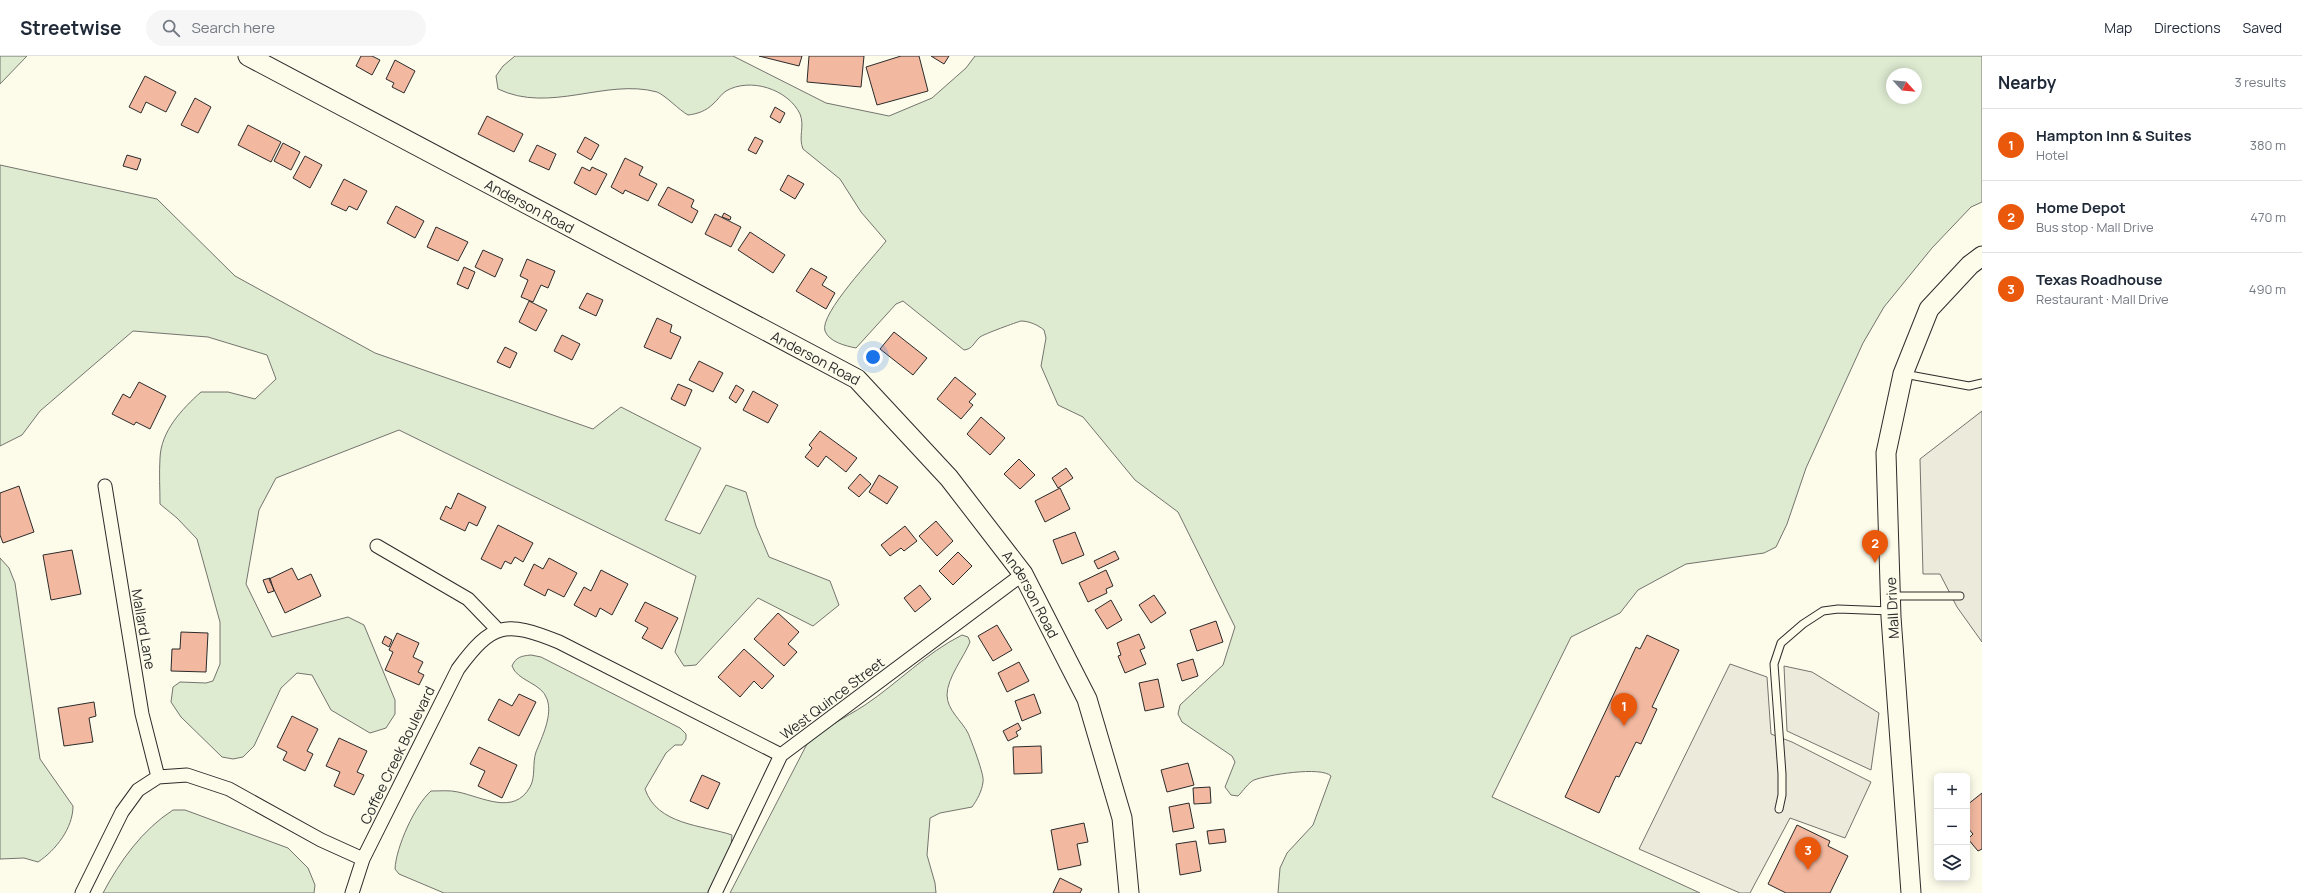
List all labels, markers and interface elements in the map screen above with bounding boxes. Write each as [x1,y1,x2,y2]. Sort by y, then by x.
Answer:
search box [146,10,426,46]
text: Streetwise [20,15,122,41]
icon: search [160,17,182,39]
text: Search here [192,17,275,38]
text: Map [2104,18,2132,37]
text: Directions [2154,18,2221,37]
text: Saved [2243,18,2282,37]
north arrow [1886,68,1922,104]
text: Nearby [1998,71,2056,94]
text: 3 results [2234,73,2286,91]
text: Hampton Inn & Suites [2036,125,2192,146]
text: 1 [2008,136,2014,154]
text: 380 m [2250,136,2286,154]
text: Hotel [2036,146,2068,164]
street label: Anderson Road [482,174,578,237]
text: Home Depot [2036,197,2126,218]
text: 2 [2007,208,2015,226]
text: 470 m [2250,208,2286,226]
text: Bus stop · Mall Drive [2036,218,2154,236]
text: Texas Roadhouse [2036,269,2163,290]
text: 3 [2007,280,2015,298]
text: 490 m [2249,280,2286,298]
text: Restaurant · Mall Drive [2036,290,2169,308]
street label: Anderson Road [768,326,864,389]
your location [863,347,883,367]
pin: 2 [1862,530,1888,563]
street label: Anderson Road [998,546,1064,641]
street label: Mall Drive [1881,577,1903,639]
street label: Mallard Lane [128,587,160,671]
street label: West Quince Street [776,652,888,743]
street label: Coffee Creek Boulevard [355,683,439,827]
pin: 1 [1611,693,1637,726]
map controls [1934,773,1970,881]
button: + [1934,773,1970,809]
button: − [1934,809,1970,845]
pin: 3 [1795,837,1821,870]
button: layers [1934,845,1970,881]

